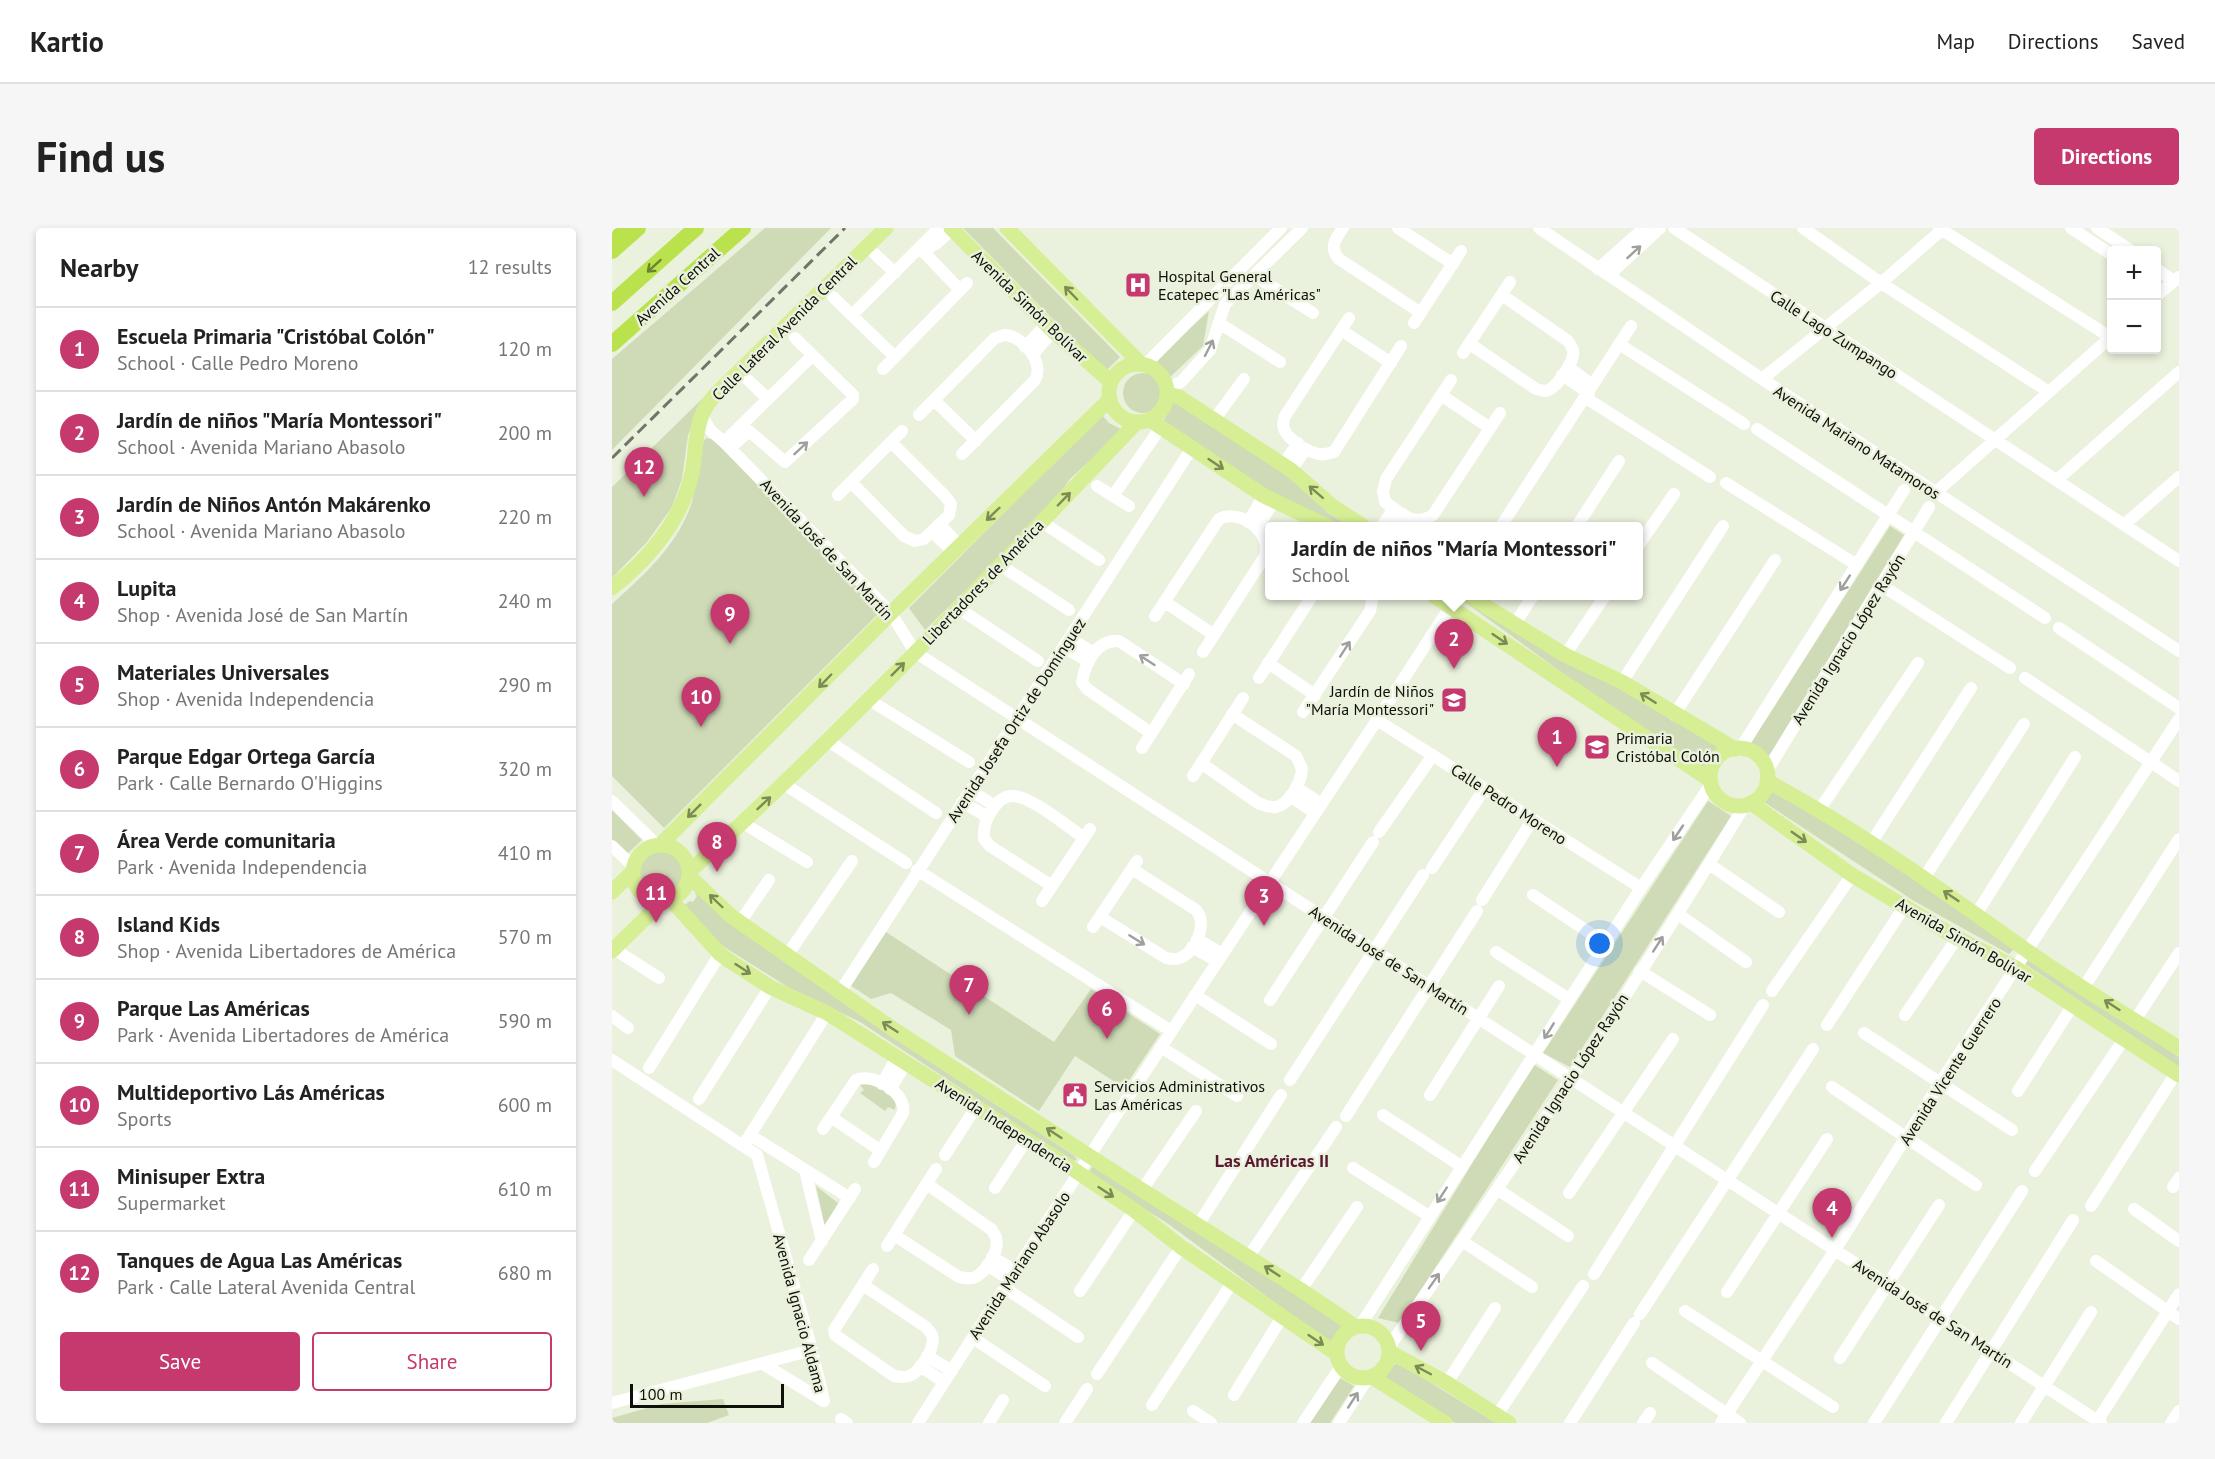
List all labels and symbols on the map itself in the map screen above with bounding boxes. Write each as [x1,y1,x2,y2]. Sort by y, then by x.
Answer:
street label: Avenida Central [630,242,724,329]
street label: Avenida Simón Bolívar [968,245,1093,367]
one-way arrow [1627,245,1642,259]
street label: Calle Lateral Avenida Central [707,251,861,405]
one-way arrow [647,259,662,273]
place label: Hospital General Ecatepec "Las Américas" [1158,266,1321,304]
hospital icon: Hospital General Ecatepec "Las Américas" [1123,270,1153,300]
street label: Calle Lago Zumpango [1766,285,1902,383]
one-way arrow [1064,286,1078,301]
one-way arrow [1203,340,1215,358]
street label: Avenida Mariano Matamoros [1770,381,1944,503]
one-way arrow [793,441,808,455]
pin: 12 [624,448,663,497]
one-way arrow [1207,458,1224,470]
street label: Avenida José de San Martín [756,474,898,624]
one-way arrow [1309,485,1324,499]
one-way arrow [1056,492,1070,507]
one-way arrow [986,507,1001,521]
street label: Libertadores de América [918,515,1048,649]
street label: Avenida Ignacio López Rayón [1787,550,1909,728]
one-way arrow [1839,574,1851,591]
pin: 9 [710,594,750,644]
street label: Avenida Josefa Ortiz de Domínguez [942,614,1090,826]
pin: 2 [1434,620,1474,669]
one-way arrow [1492,633,1508,645]
one-way arrow [1339,641,1351,657]
one-way arrow [1139,653,1156,665]
one-way arrow [891,661,906,676]
one-way arrow [818,673,832,688]
pin: 10 [682,678,721,727]
place label: Jardín de Niños "María Montessori" [1306,681,1434,719]
school or university icon: Jardín de Niños "María Montessori" [1439,685,1469,715]
one-way arrow [1640,692,1657,704]
pin: 1 [1538,718,1576,767]
place label: Primaria Cristóbal Colón [1616,728,1720,766]
school or university icon: Primaria Cristóbal Colón [1582,732,1612,762]
street label: Calle Pedro Moreno [1447,759,1571,849]
one-way arrow [756,796,771,810]
one-way arrow [687,804,702,819]
pin: 8 [698,822,736,872]
one-way arrow [1672,824,1684,841]
one-way arrow [1790,831,1806,843]
pin: 11 [636,874,675,923]
pin: 3 [1244,876,1284,926]
one-way arrow [1943,890,1960,902]
one-way arrow [708,893,723,908]
street label: Avenida Simón Bolívar [1892,893,2036,987]
street label: Avenida José de San Martín [1305,901,1473,1019]
your location [1585,929,1614,958]
one-way arrow [1128,934,1145,946]
one-way arrow [1653,936,1665,953]
one-way arrow [734,964,751,976]
pin: 7 [950,966,988,1015]
pin: 6 [1088,990,1126,1039]
street label: Avenida Ignacio López Rayón [1508,990,1632,1166]
street label: Avenida Vicente Guerrero [1895,993,2005,1149]
one-way arrow [2104,999,2121,1011]
one-way arrow [882,1021,899,1034]
one-way arrow [1542,1022,1554,1039]
street label: Avenida Independencia [932,1073,1076,1177]
place label: Servicios Administrativos Las Américas [1094,1076,1265,1114]
public building icon: Servicios Administrativos Las Américas [1060,1080,1090,1110]
one-way arrow [1047,1127,1063,1139]
district label: Las Américas II [1215,1149,1329,1172]
one-way arrow [1097,1186,1114,1198]
one-way arrow [1436,1186,1448,1203]
street label: Avenida Mariano Abasolo [964,1187,1074,1343]
pin: 4 [1812,1188,1852,1238]
street label: Avenida Ignacio Aldama [769,1231,831,1395]
street label: Avenida José de San Martín [1849,1254,2017,1372]
one-way arrow [1264,1265,1281,1277]
one-way arrow [1428,1274,1440,1290]
pin: 5 [1402,1302,1440,1351]
one-way arrow [1308,1334,1324,1346]
one-way arrow [1415,1364,1433,1375]
scale bar [630,1381,784,1408]
one-way arrow [1347,1392,1360,1409]

